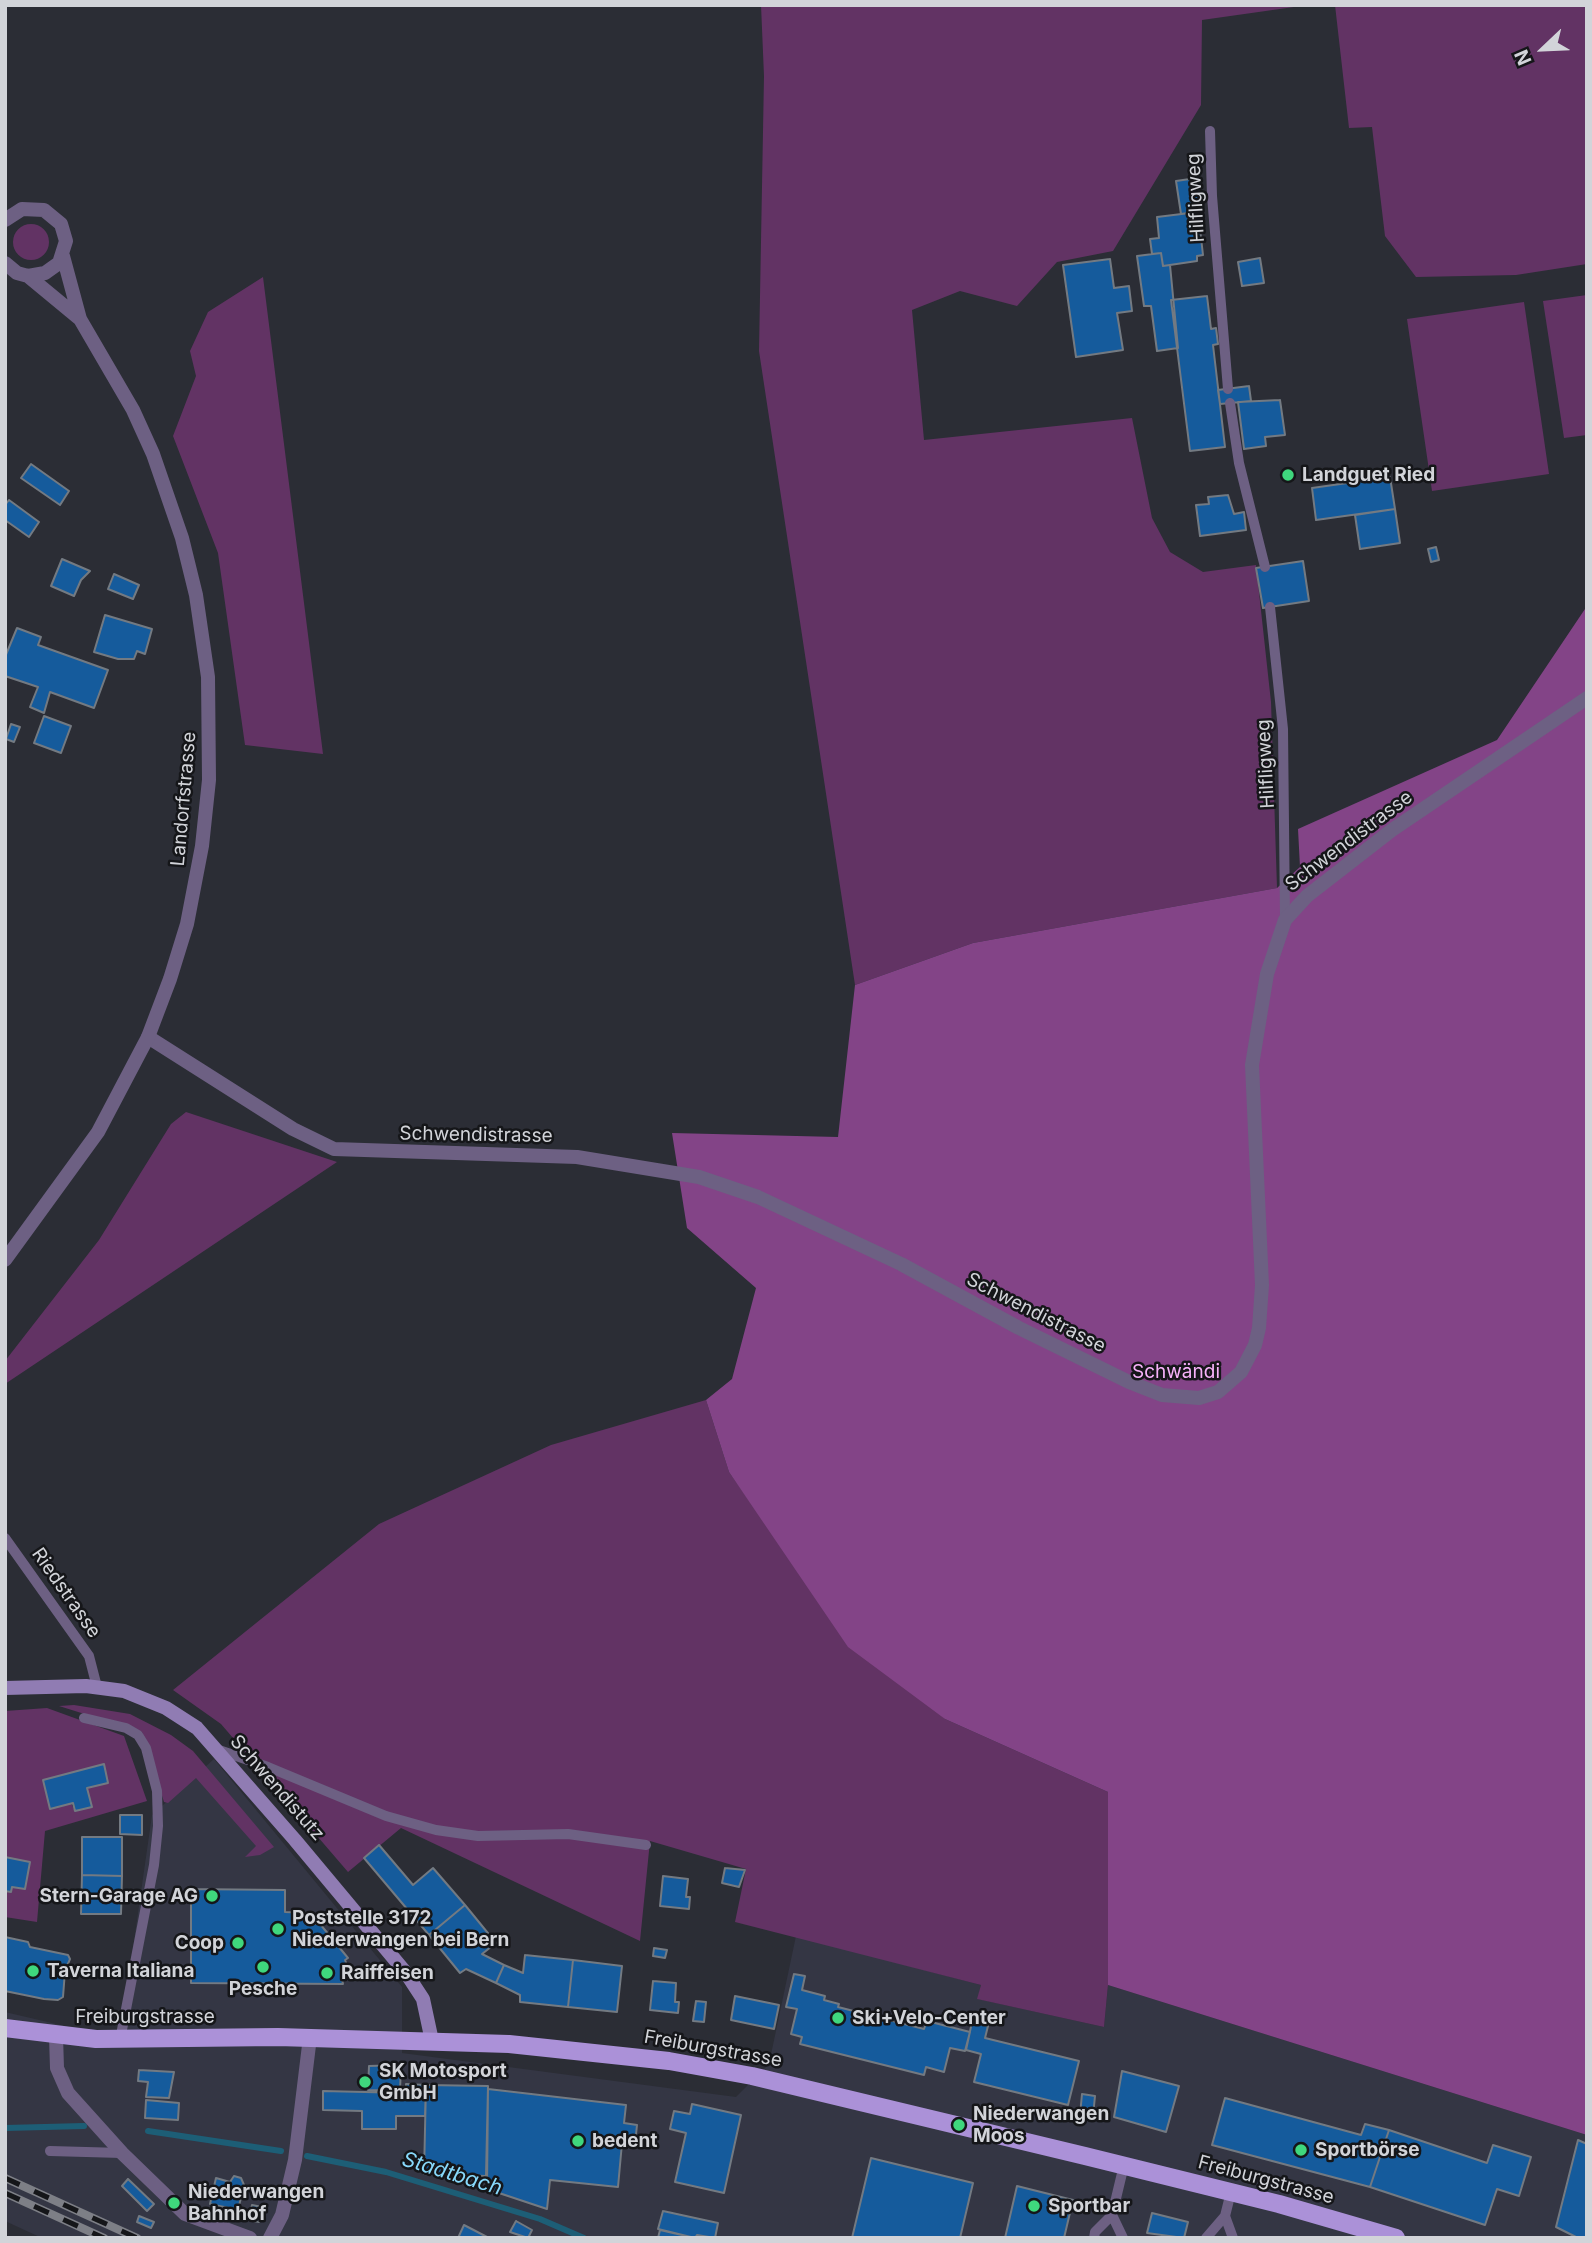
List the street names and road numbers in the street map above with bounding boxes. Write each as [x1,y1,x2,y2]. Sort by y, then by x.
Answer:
street label: Hilfligweg [1182,153,1210,243]
street label: Hilfligweg [1252,719,1280,809]
street label: Landorfstrasse [167,731,201,867]
street label: Schwendistrasse [1281,786,1417,896]
street label: Schwendistrasse [399,1122,553,1148]
street label: Schwendistrasse [963,1268,1109,1358]
street label: Riedstrasse [27,1544,105,1642]
street label: Schwendistutz [225,1731,329,1845]
street label: Freiburgstrasse [75,2006,215,2028]
street label: Freiburgstrasse [642,2026,784,2072]
street label: Freiburgstrasse [1196,2151,1336,2209]

